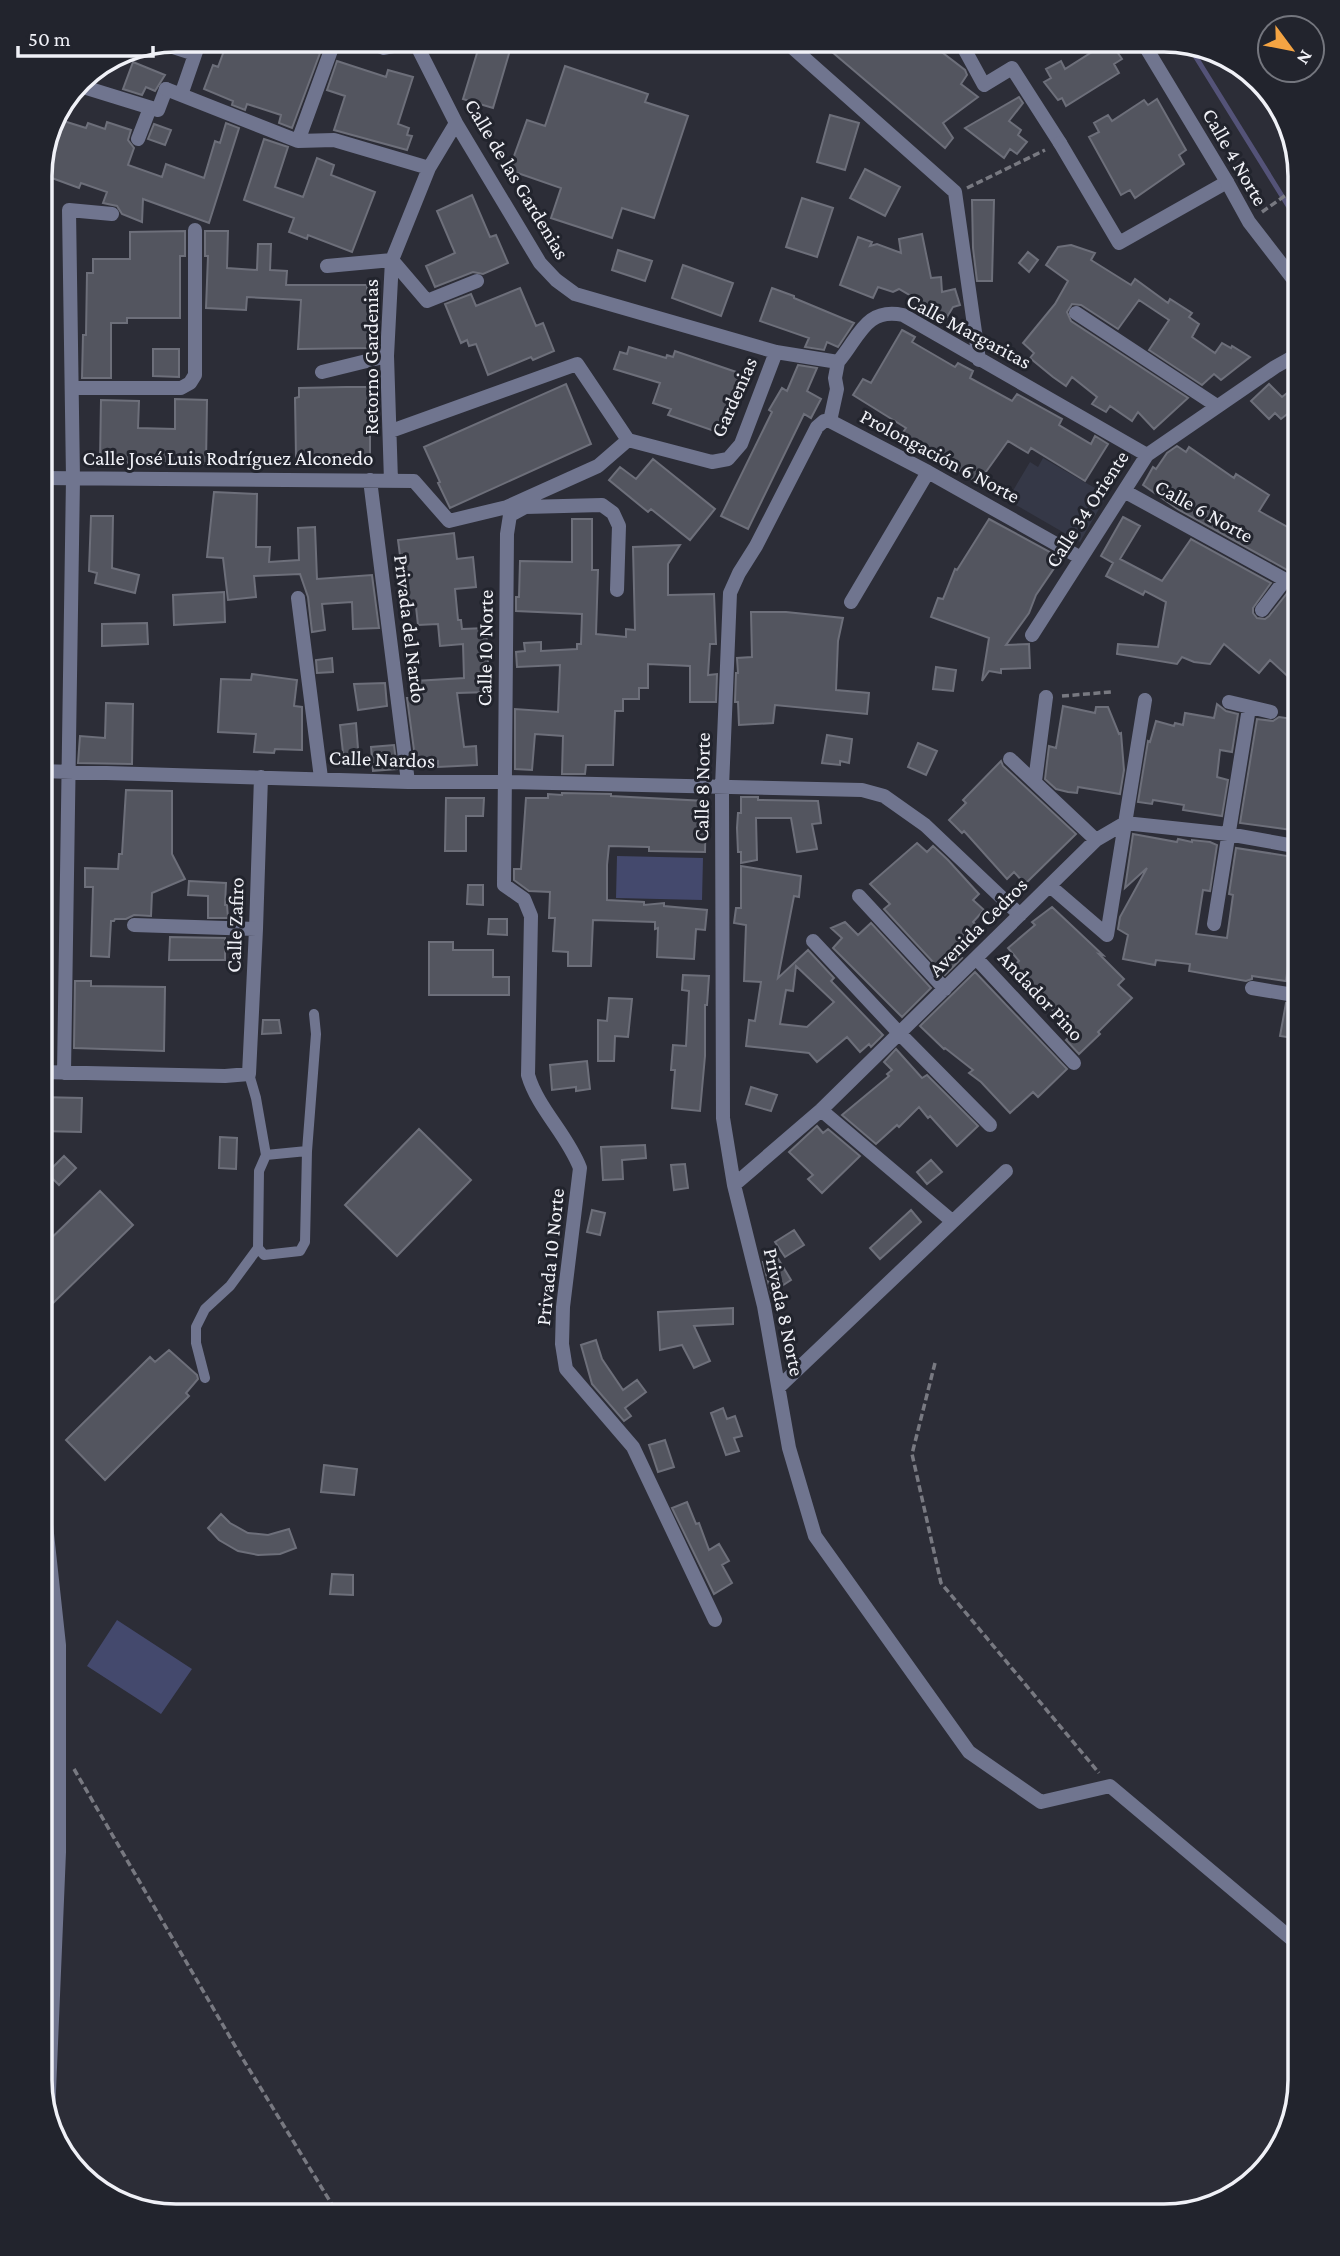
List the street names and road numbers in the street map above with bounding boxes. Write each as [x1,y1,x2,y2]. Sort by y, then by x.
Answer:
street label: Calle de las Gardenias [460,94,574,264]
street label: Calle 4 Norte [1197,104,1273,210]
street label: Retorno Gardenias [359,279,383,435]
street label: Calle Margaritas [902,288,1036,374]
street label: Gardenias [706,353,762,441]
street label: Prolongación 6 Norte [856,404,1024,508]
street label: Calle José Luis Rodríguez Alconedo [82,446,374,470]
street label: Calle 34 Oriente [1040,446,1134,572]
street label: Calle 6 Norte [1151,474,1257,548]
street label: Privada del Nardo [389,554,431,704]
street label: Calle 10 Norte [472,590,498,706]
street label: Calle 8 Norte [689,732,715,842]
street label: Calle Nardos [328,745,436,773]
street label: Avenida Cedros [924,873,1032,981]
street label: Calle Zafiro [221,877,249,973]
street label: Andador Pino [993,946,1089,1046]
street label: Privada 10 Norte [531,1187,569,1327]
street label: Privada 8 Norte [759,1246,809,1378]

